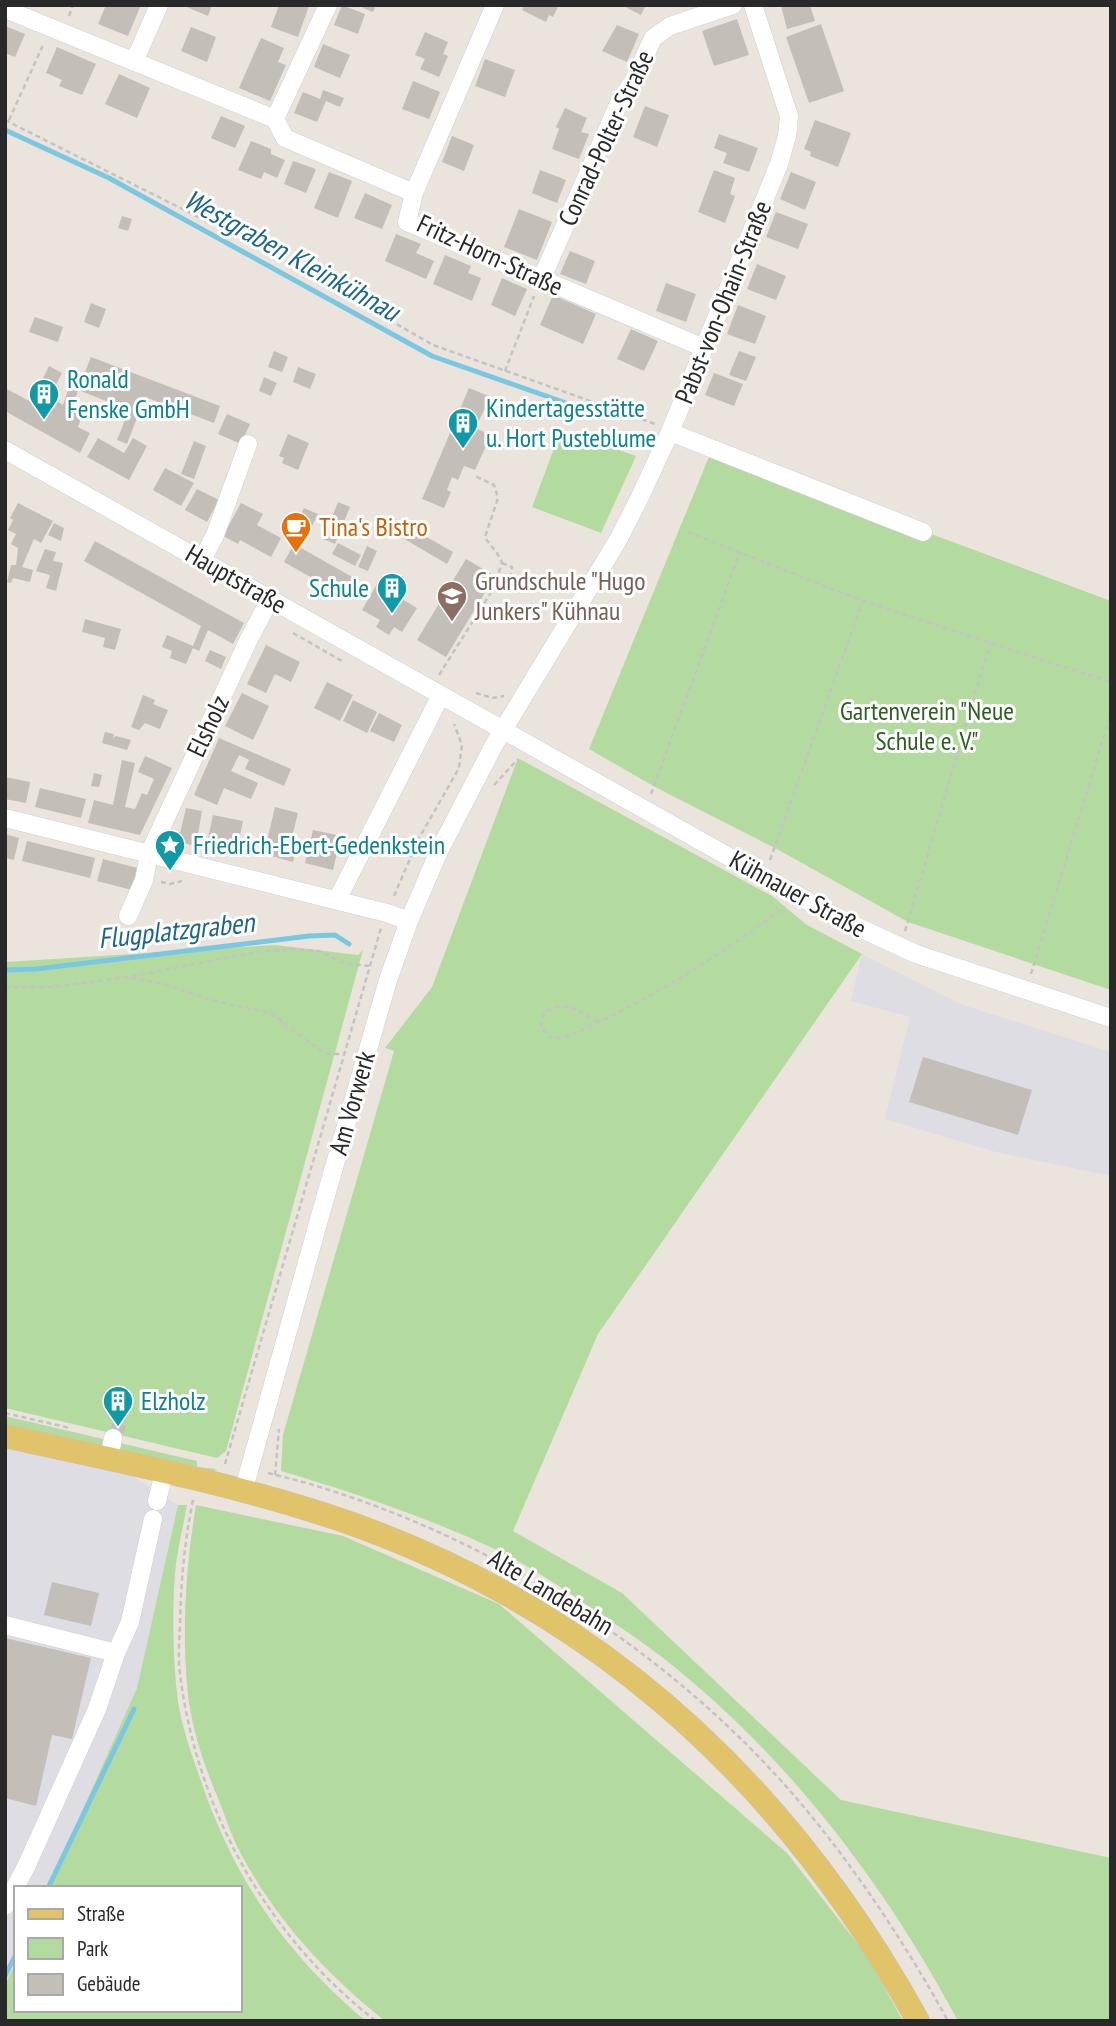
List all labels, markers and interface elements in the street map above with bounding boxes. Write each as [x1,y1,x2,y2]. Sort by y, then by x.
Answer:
street label: Conrad-Polter-Straße [550,45,661,231]
water label: Westgraben Kleinkühnau [178,180,408,330]
street label: Pabst-von-Ohain-Straße [667,196,778,408]
street label: Fritz-Horn-Straße [412,206,568,303]
place label: Ronald Fenske GmbH [67,362,190,425]
building icon: Ronald Fenske GmbH [27,377,61,421]
place label: Kindertagesstätte u. Hort Pusteblume [486,391,656,454]
building icon: Kindertagesstätte u. Hort Pusteblume [446,406,480,450]
cafe icon: Tina's Bistro [279,510,313,554]
place label: Tina's Bistro [319,510,428,543]
street label: Hauptstraße [180,537,293,621]
place label: Grundschule "Hugo Junkers" Kühnau [474,564,646,627]
place label: Schule [309,571,369,604]
building icon: Schule [375,571,409,615]
school or university icon: Grundschule "Hugo Junkers" Kühnau [435,579,469,623]
street label: Elsholz [179,690,236,762]
park label: Gartenverein "Neue Schule e. V." [840,694,1014,757]
place icon: Friedrich-Ebert-Gedenkstein [153,828,187,872]
place label: Friedrich-Ebert-Gedenkstein [193,828,445,861]
street label: Kühnauer Straße [724,842,872,945]
water label: Flugplatzgraben [96,903,257,956]
street label: Am Vorwerk [321,1047,382,1158]
building icon: Elzholz [101,1384,135,1428]
place label: Elzholz [141,1384,206,1417]
street label: Alte Landebahn [483,1541,620,1642]
legend [14,1886,242,2012]
text: Straße [77,1900,125,1927]
text: Park [77,1935,108,1962]
text: Gebäude [77,1970,140,1997]

